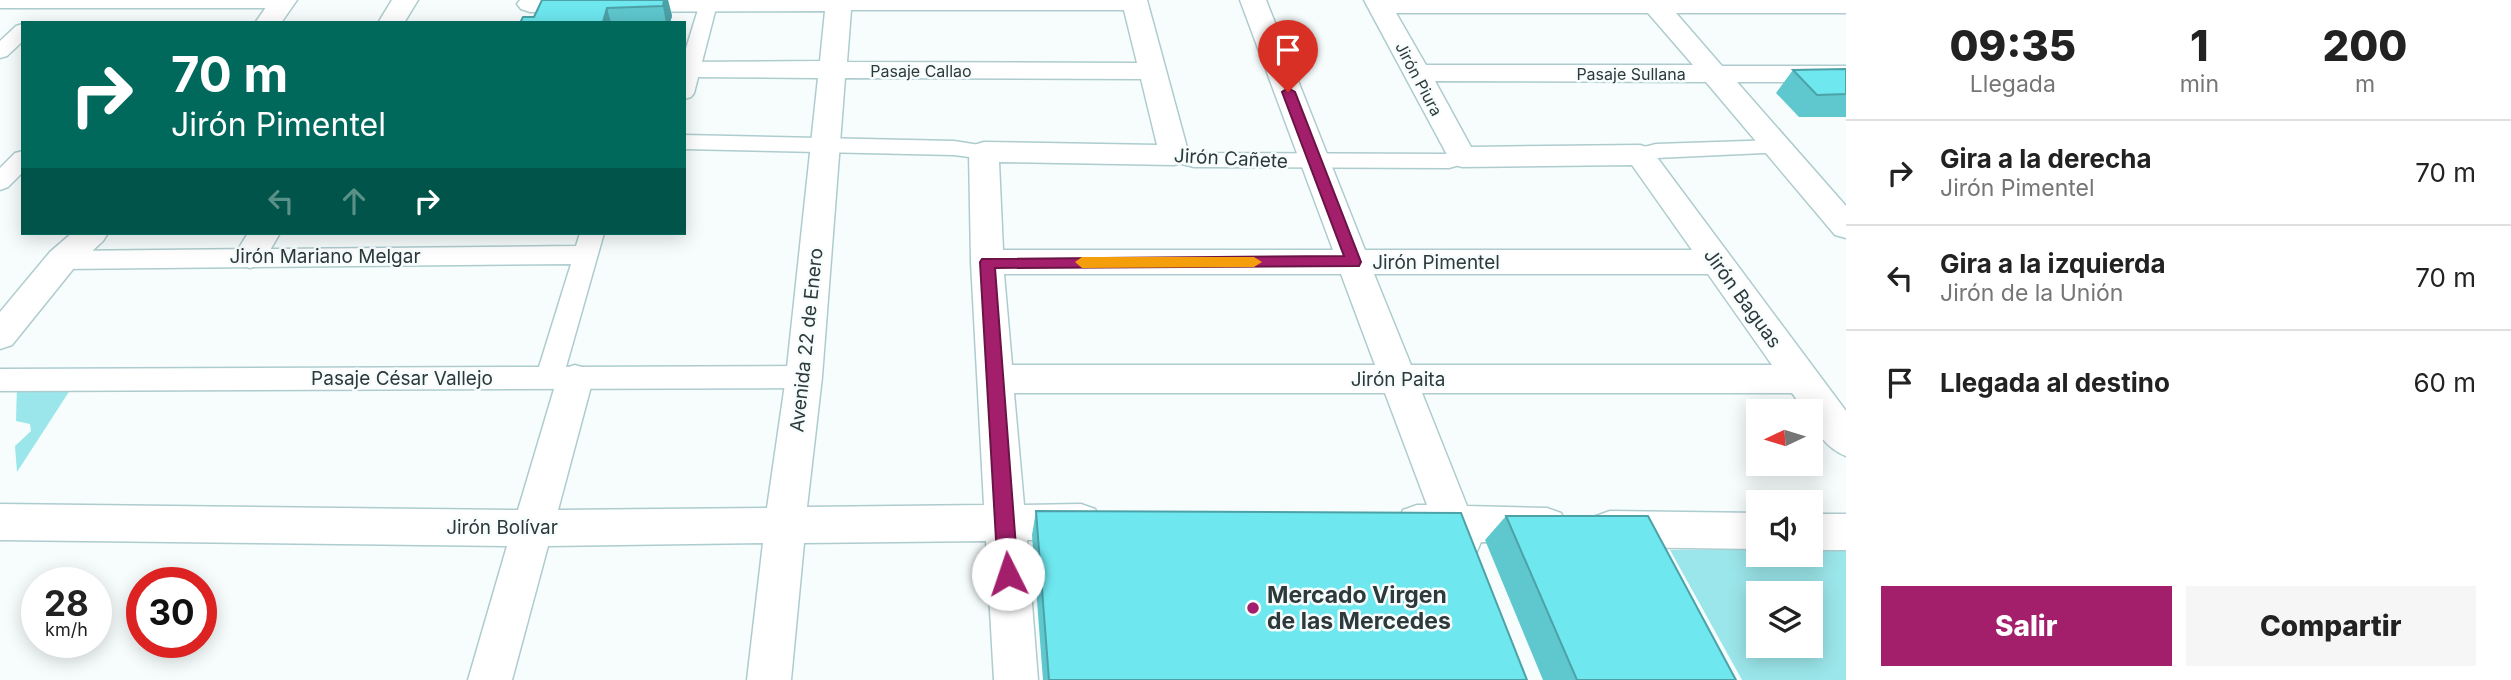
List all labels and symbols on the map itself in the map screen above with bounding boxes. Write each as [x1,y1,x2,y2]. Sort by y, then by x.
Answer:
pin [1258,20,1318,92]
street label: Jirón Piura [1391,39,1447,119]
street label: Pasaje Callao [870,61,972,81]
street label: Pasaje Sullana [1576,64,1686,84]
street label: Jirón Cañete [1173,144,1289,173]
street label: Jirón Baguas [1699,244,1786,352]
street label: Jirón Mariano Melgar [229,245,421,268]
street label: Avenida 22 de Enero [785,247,828,433]
street label: Jirón Pimentel [1372,251,1500,274]
street label: Pasaje César Vallejo [311,367,493,390]
street label: Jirón Paita [1351,368,1445,391]
north arrow [1746,399,1824,476]
street label: Jirón Bolívar [446,516,558,539]
position arrow [971,537,1045,611]
speed limit sign: 30 [126,567,217,658]
place label: Mercado Virgen de las Mercedes [1267,581,1451,635]
marker: Mercado Virgen de las Mercedes [1245,600,1261,616]

